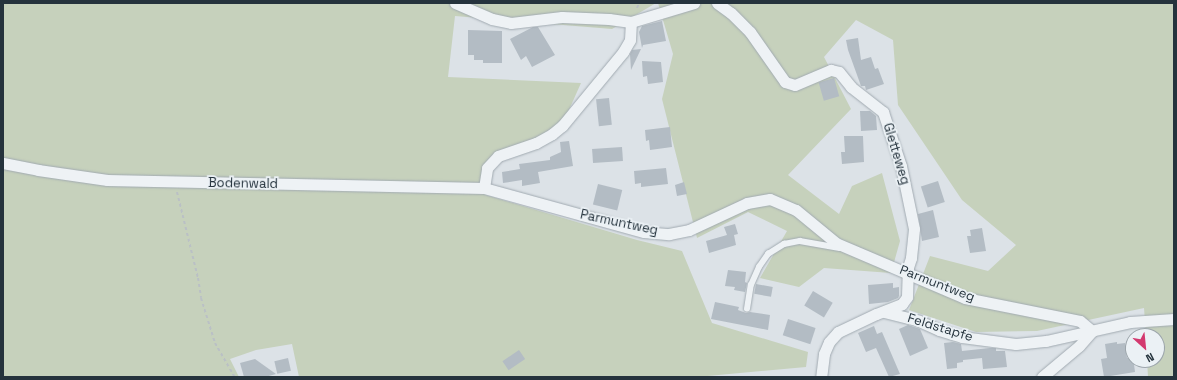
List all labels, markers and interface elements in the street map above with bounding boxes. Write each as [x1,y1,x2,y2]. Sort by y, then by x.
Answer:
street label: Gletteweg [879,121,913,187]
street label: Bodenwald [208,176,278,192]
street label: Parmuntweg [579,207,659,239]
street label: Parmuntweg [897,263,977,305]
street label: Feldstapfe [905,311,975,345]
north arrow [1125,328,1165,368]
text: N [1144,350,1156,366]

